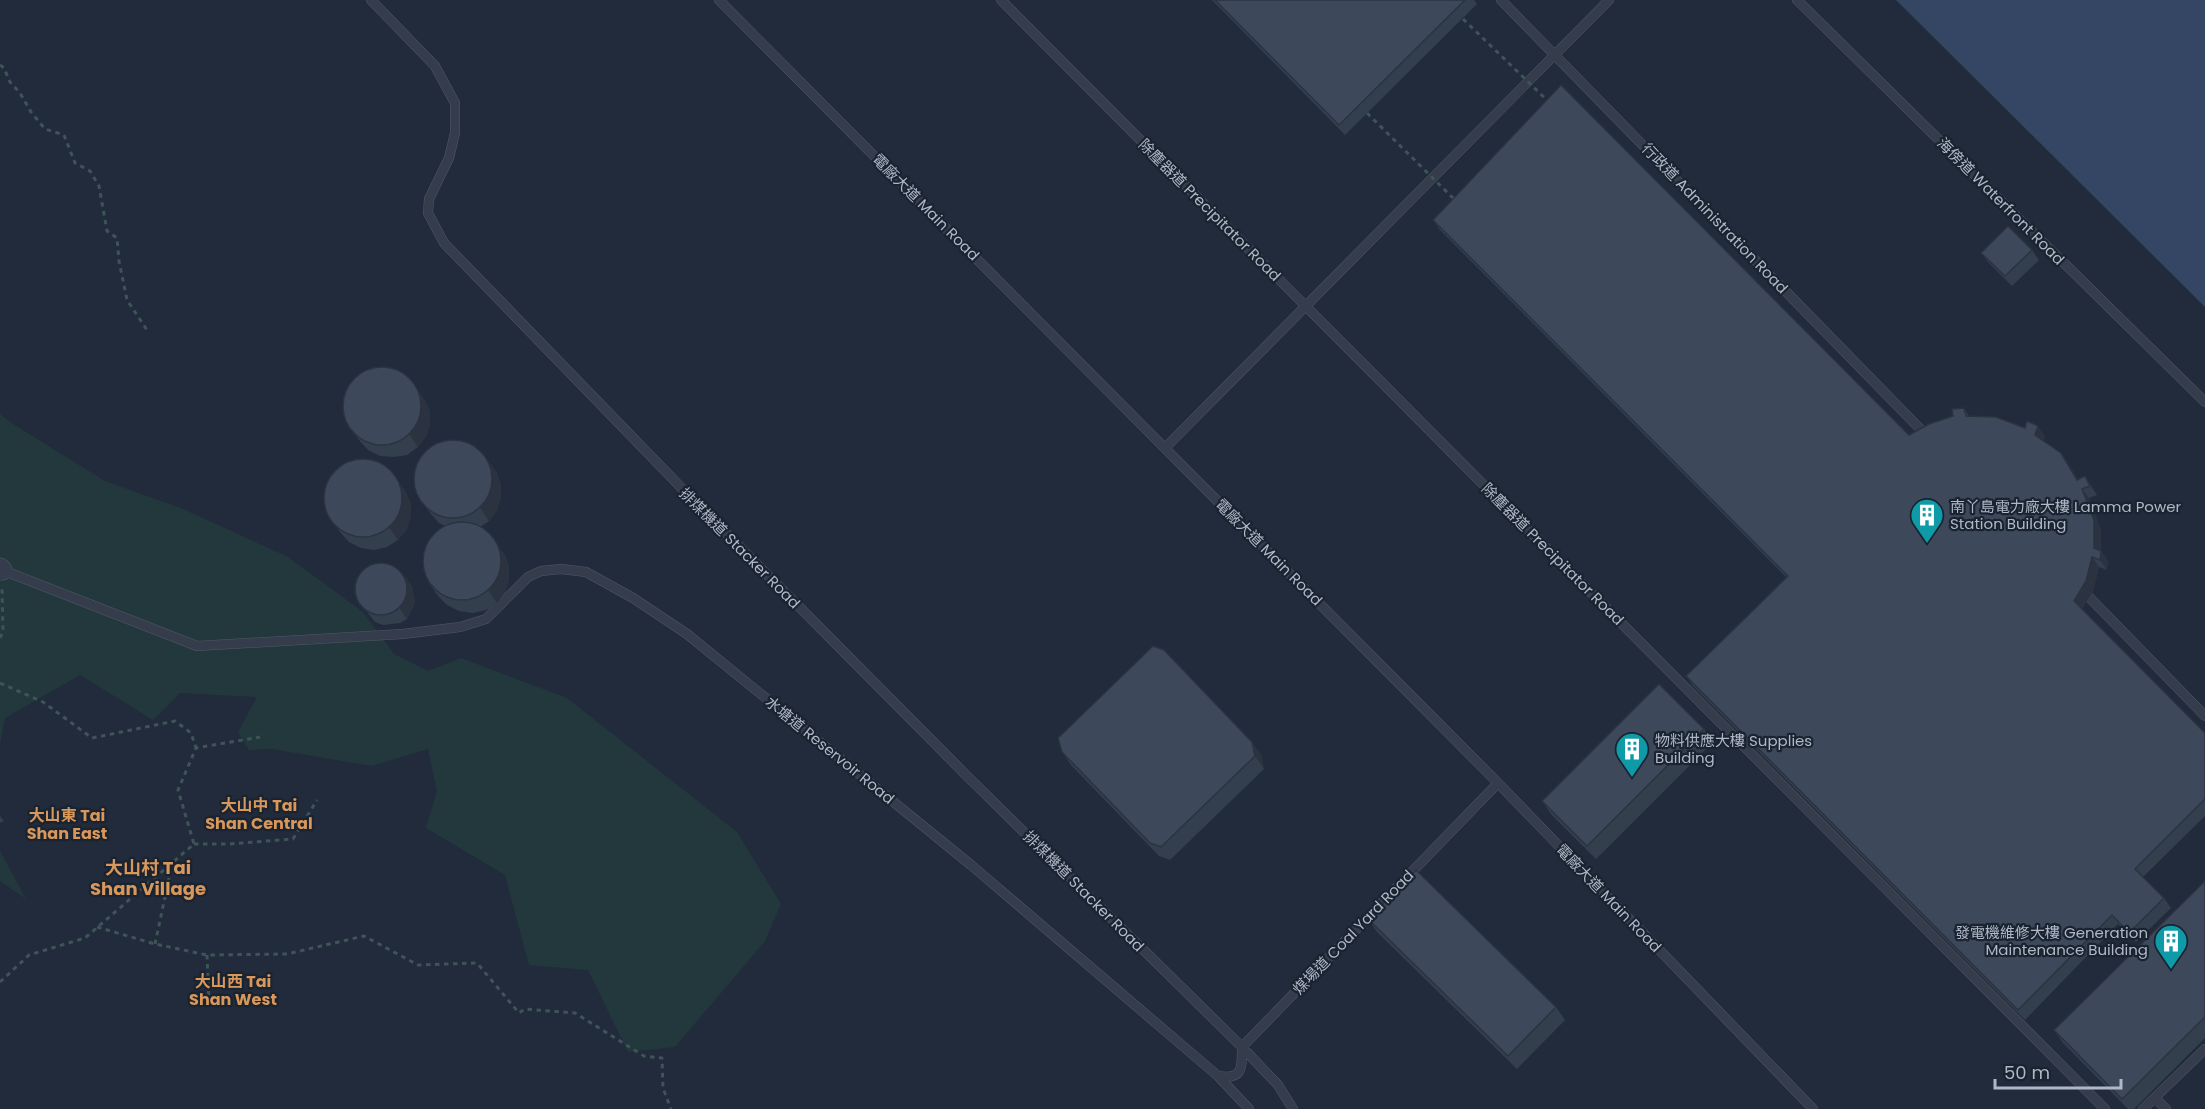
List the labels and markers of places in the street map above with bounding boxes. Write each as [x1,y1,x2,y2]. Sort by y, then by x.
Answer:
place label: 南丫島電力廠大樓 Lamma Power Station Building [1950,496,2182,534]
building icon: 南丫島電力廠大樓 Lamma Power Station Building [1909,497,1945,544]
place label: 物料供應大樓 Supplies Building [1655,730,1812,768]
building icon: 物料供應大樓 Supplies Building [1614,731,1650,778]
place label: 發電機維修大樓 Generation Maintenance Building [1955,922,2148,960]
building icon: 發電機維修大樓 Generation Maintenance Building [2153,923,2189,970]

